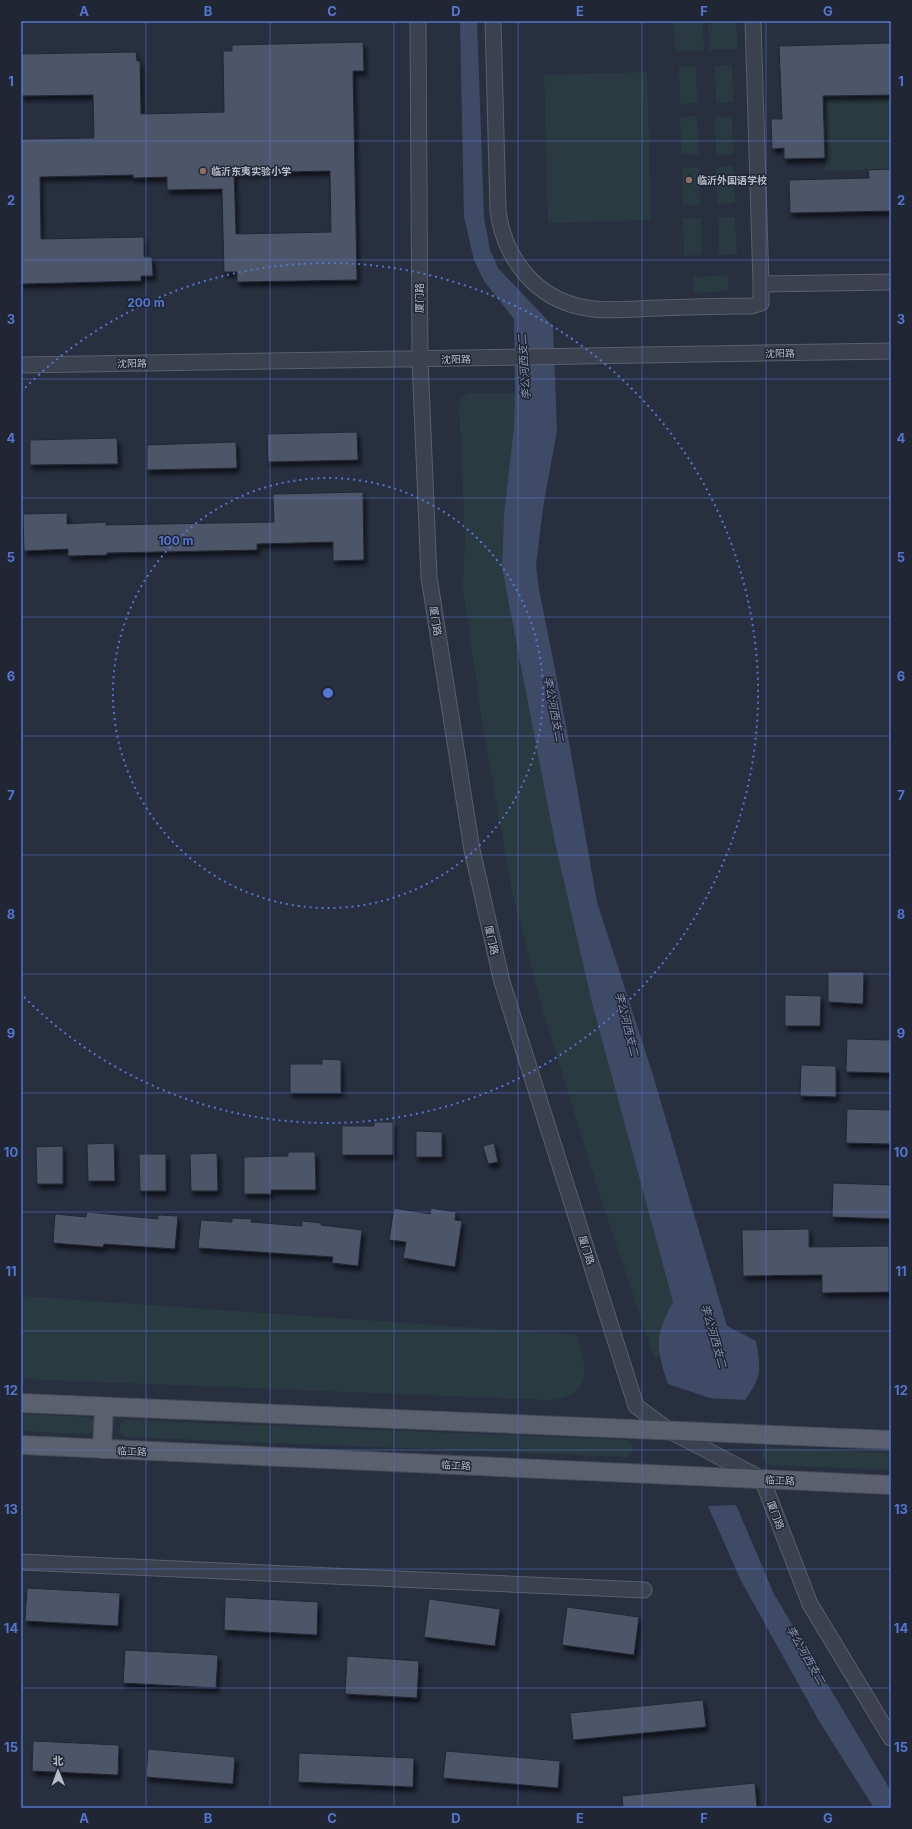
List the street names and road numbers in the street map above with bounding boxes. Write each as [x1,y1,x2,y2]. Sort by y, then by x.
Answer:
street label: 厦门路 [413,283,425,313]
street label: 沈阳路 [765,347,795,359]
street label: 沈阳路 [441,353,471,365]
street label: 沈阳路 [117,357,147,369]
street label: 厦门路 [428,605,444,637]
street label: 厦门路 [483,924,501,956]
street label: 厦门路 [577,1234,597,1266]
street label: 临工路 [117,1444,147,1458]
street label: 临工路 [441,1458,471,1472]
street label: 临工路 [765,1473,795,1487]
street label: 厦门路 [765,1499,787,1531]

